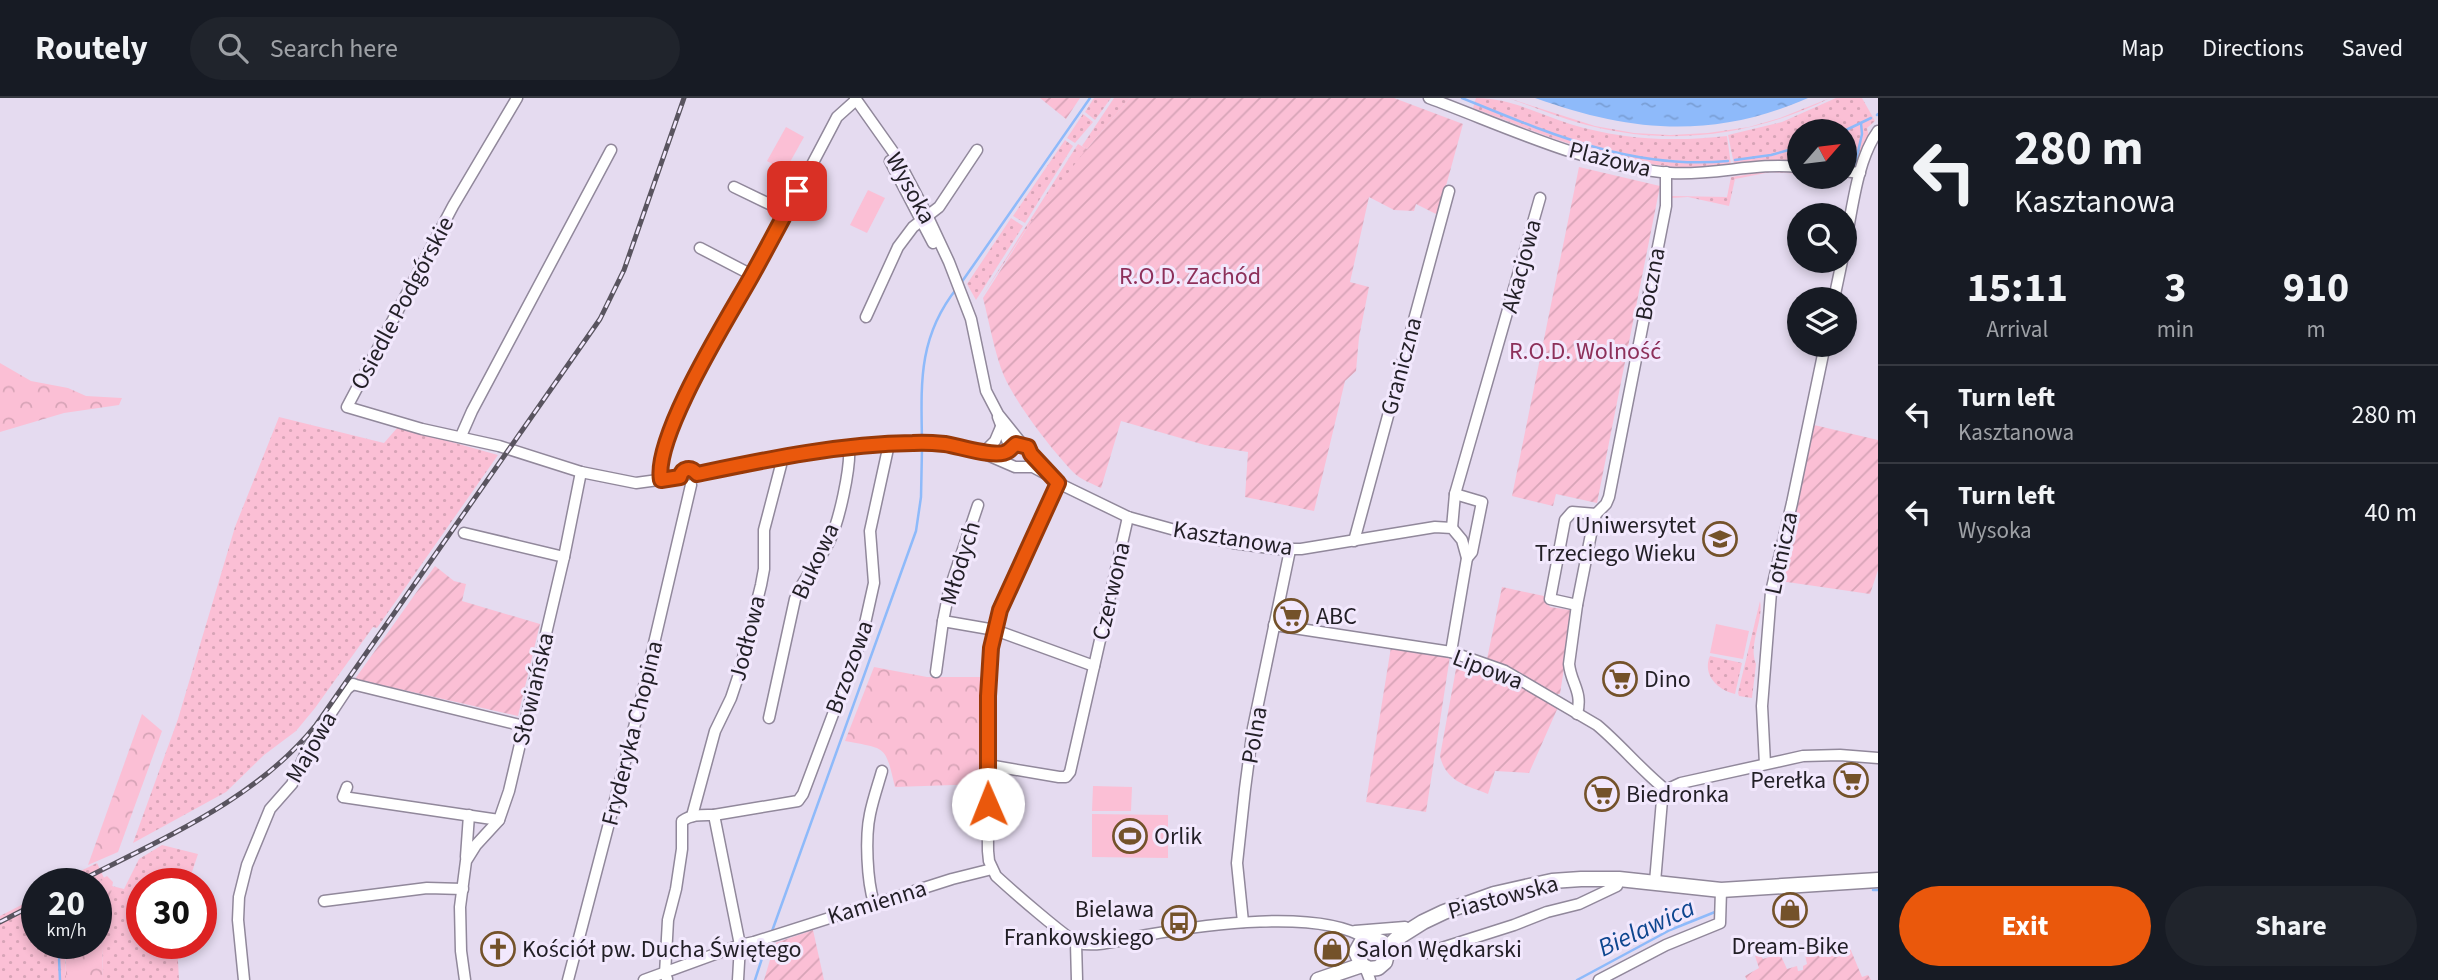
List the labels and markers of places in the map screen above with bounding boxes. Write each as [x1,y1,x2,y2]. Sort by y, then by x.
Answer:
pin [767,161,827,221]
place label: Uniwersytet Trzeciego Wieku [1535,508,1696,571]
school or university icon: Uniwersytet Trzeciego Wieku [1701,520,1739,558]
supermarket icon: ABC [1272,597,1310,635]
place label: ABC [1316,599,1357,634]
supermarket icon: Dino [1601,660,1639,698]
place label: Dino [1644,662,1691,697]
supermarket icon: Perełka [1832,761,1870,799]
place label: Perełka [1750,763,1826,798]
supermarket icon: Biedronka [1583,775,1621,813]
place label: Biedronka [1626,777,1729,812]
sports icon: Orlik [1111,817,1149,855]
place label: Orlik [1154,819,1202,854]
shop icon: Dream-Bike [1771,891,1809,929]
place label: Bielawa Frankowskiego [1004,892,1154,955]
bus stop icon: Bielawa Frankowskiego [1160,904,1198,942]
place label: Dream-Bike [1731,929,1849,964]
church icon: Kościół pw. Ducha Świętego [479,930,517,968]
shop icon: Salon Wędkarski [1313,930,1351,968]
place label: Kościół pw. Ducha Świętego [522,932,801,967]
place label: Salon Wędkarski [1356,932,1522,967]

